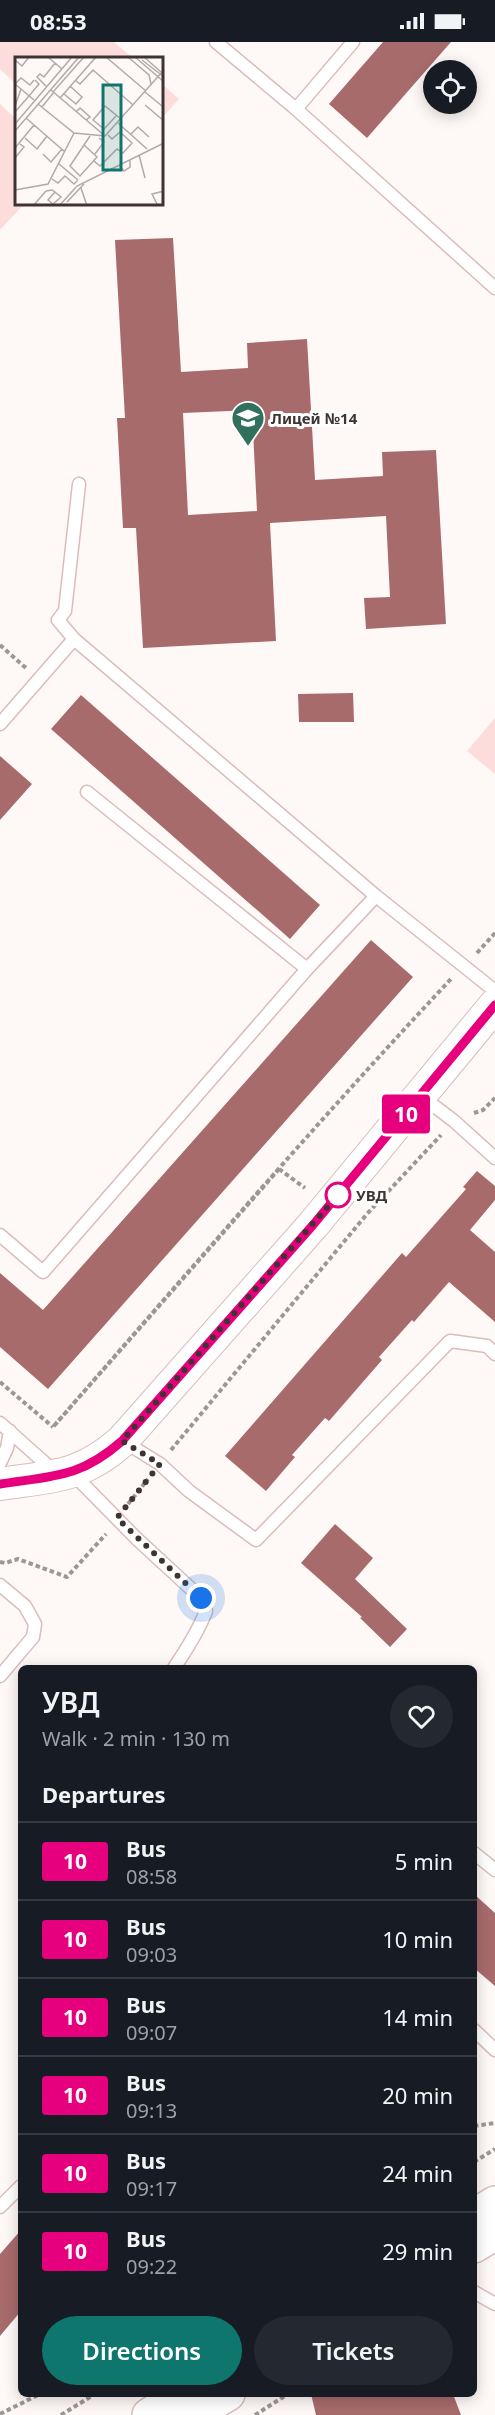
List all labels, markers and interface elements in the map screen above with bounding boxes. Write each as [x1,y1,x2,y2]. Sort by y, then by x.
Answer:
text: 08:53 [30,6,87,36]
inset map [15,57,164,206]
map controls [423,60,477,114]
button: locate [423,60,477,114]
school or university icon: Лицей №14 [230,400,266,447]
place label: Лицей №14 [271,408,358,428]
line badge: 10 [379,1094,433,1134]
text: 10 [394,1100,418,1128]
marker: УВД [325,1182,351,1208]
place label: УВД [356,1185,388,1205]
your location [186,1583,216,1613]
text: УВД [42,1683,99,1721]
button: heart [390,1685,453,1748]
text: Walk · 2 min · 130 m [42,1725,230,1752]
text: Departures [42,1779,166,1809]
text: Bus [126,1833,166,1863]
text: 5 min [395,1846,453,1876]
text: 10 [63,1847,87,1875]
text: 08:58 [126,1863,177,1890]
text: Bus [126,1911,166,1941]
text: 10 min [382,1924,453,1954]
text: 10 [63,1925,87,1953]
text: 09:03 [126,1941,177,1968]
text: Bus [126,1989,166,2019]
text: 14 min [382,2002,453,2032]
text: 10 [63,2003,87,2031]
text: 09:07 [126,2019,177,2046]
text: Bus [126,2067,166,2097]
text: 20 min [382,2080,453,2110]
text: 10 [63,2081,87,2109]
text: 09:13 [126,2097,177,2124]
text: Bus [126,2145,166,2175]
text: 24 min [382,2158,453,2188]
text: 10 [63,2159,87,2187]
text: 09:17 [126,2175,177,2202]
text: Bus [126,2223,166,2253]
text: 29 min [382,2236,453,2266]
text: 10 [63,2237,87,2265]
text: 09:22 [126,2253,177,2280]
button: Directions [42,2316,242,2385]
button: Tickets [254,2316,453,2385]

